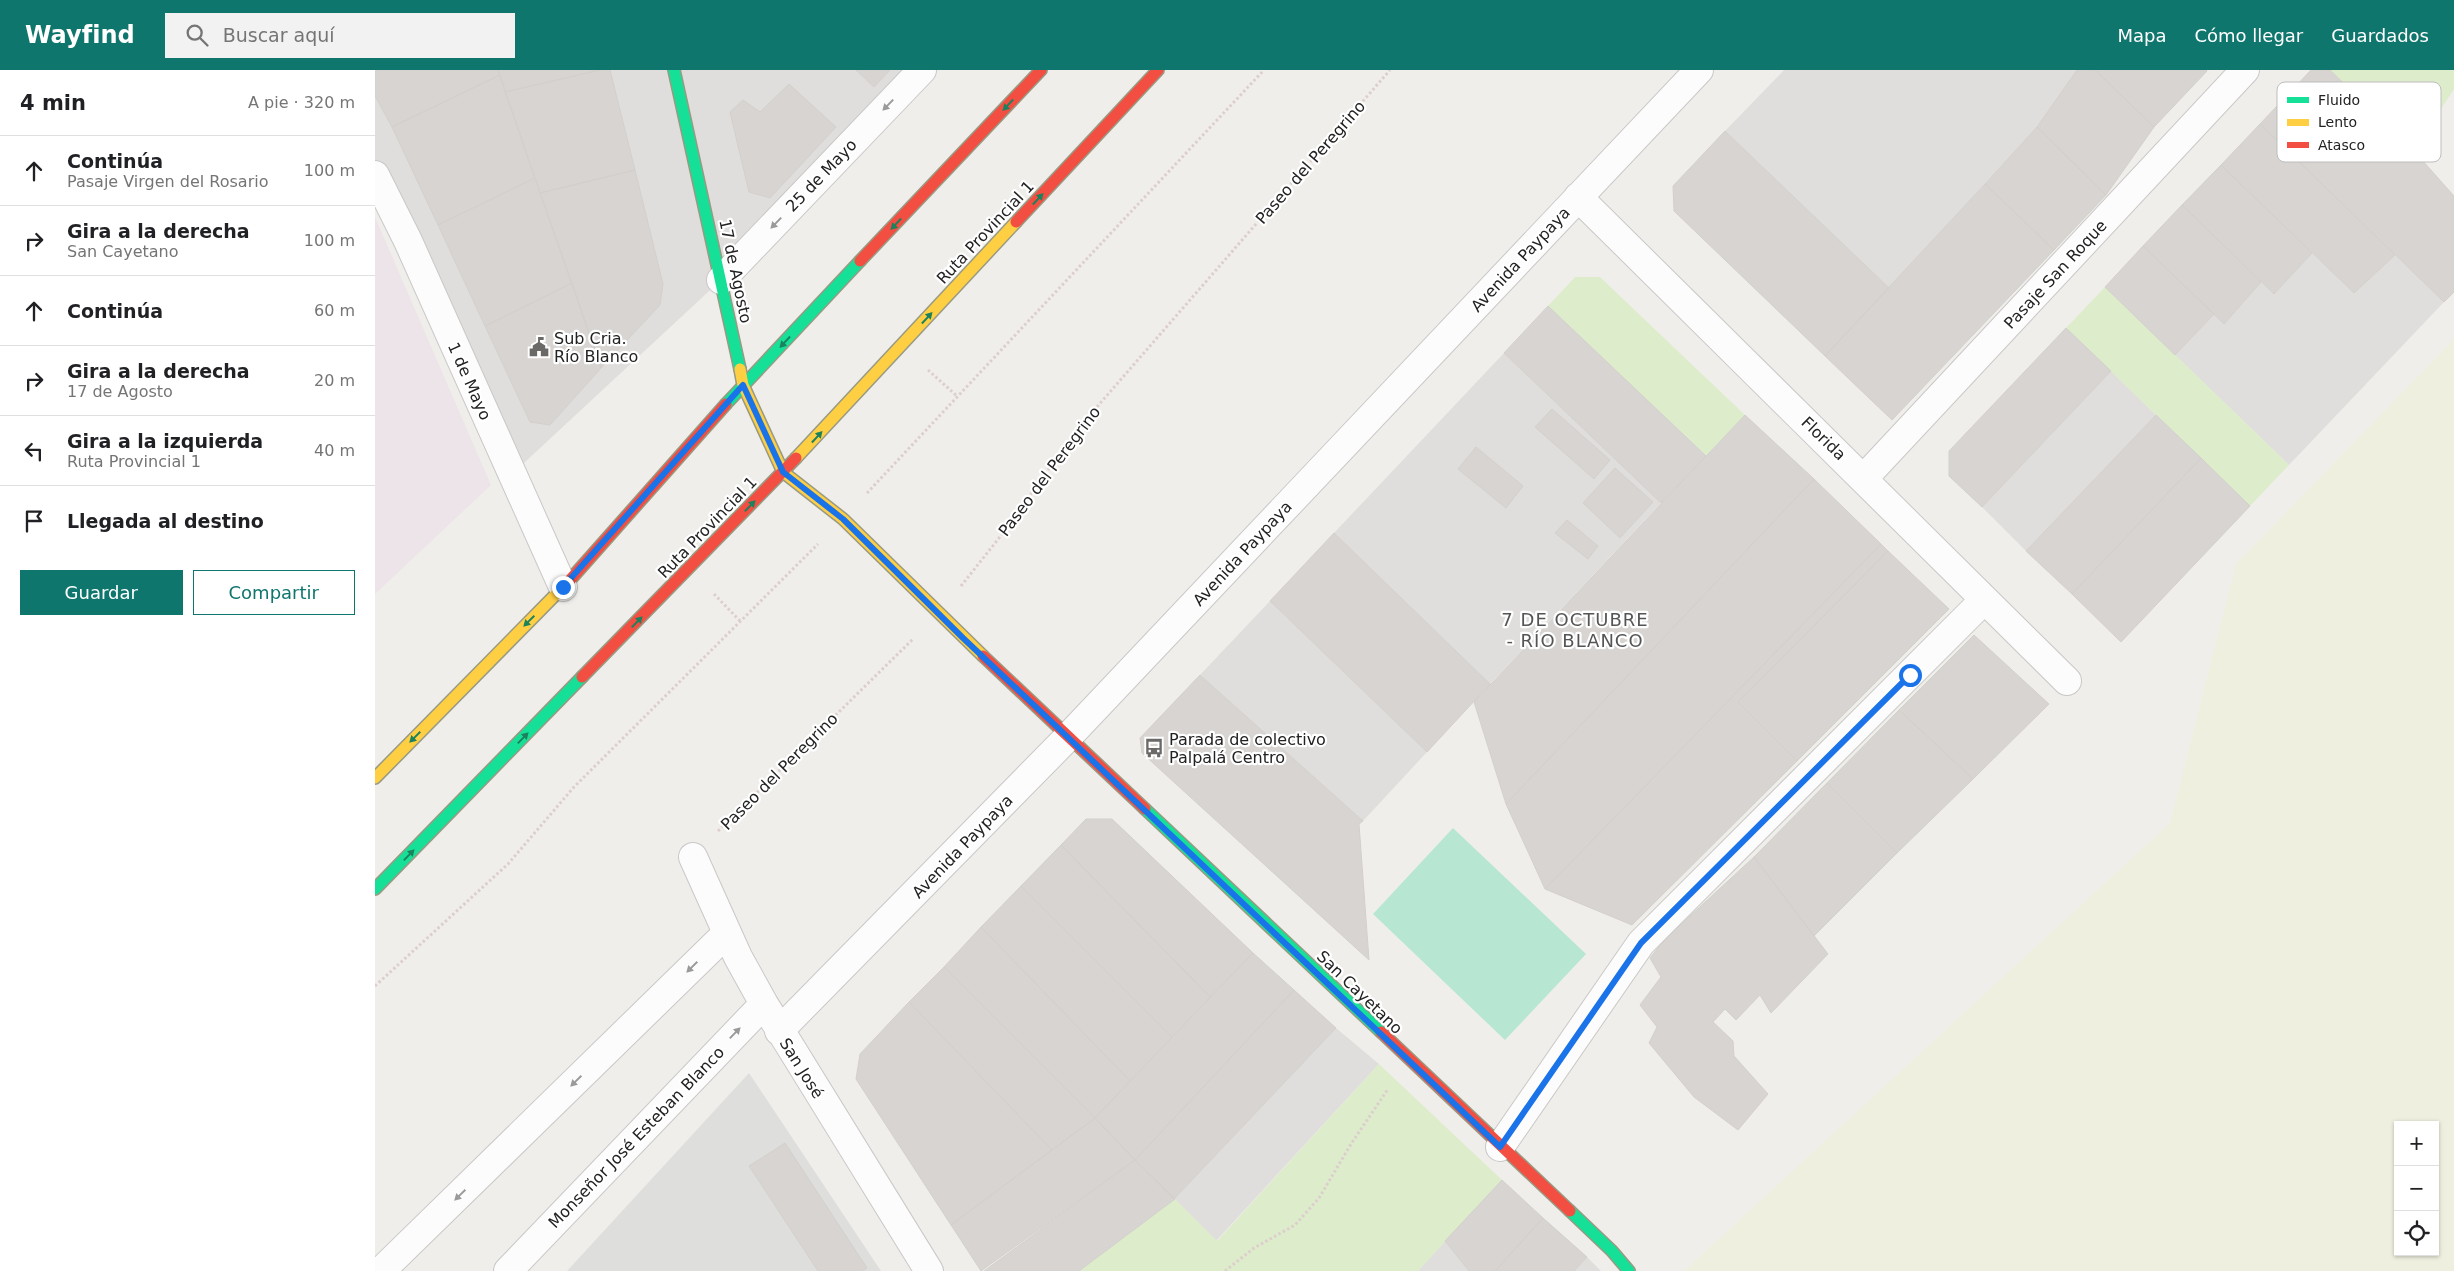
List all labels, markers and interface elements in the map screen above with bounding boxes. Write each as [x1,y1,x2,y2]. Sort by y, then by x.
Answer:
search box [165,13,515,58]
text: Wayfind [25,21,135,49]
icon: search [183,21,211,49]
text: Buscar aquí [223,24,335,46]
text: Mapa [2117,25,2166,46]
text: Cómo llegar [2194,25,2303,46]
text: Guardados [2331,25,2429,46]
legend [2277,82,2441,162]
text: 4 min [20,91,86,115]
text: Fluido [2318,92,2360,108]
text: A pie · 320 m [248,93,355,112]
street label: Paseo del Peregrino [1252,97,1369,228]
one-way arrow [882,99,894,111]
one-way arrow [1002,99,1014,111]
text: Lento [2318,114,2357,130]
street label: 25 de Mayo [782,135,861,216]
text: Atasco [2318,137,2365,153]
text: Continúa [67,150,163,172]
icon: ahead [20,157,48,185]
text: 100 m [304,161,355,180]
text: Pasaje Virgen del Rosario [67,172,268,191]
street label: Ruta Provincial 1 [933,177,1038,288]
one-way arrow [1032,193,1044,205]
street label: Avenida Paypaya [1467,203,1574,316]
street label: Pasaje San Roque [2000,216,2111,333]
street label: 17 de Agosto [715,217,756,325]
one-way arrow [770,217,782,229]
one-way arrow [890,217,902,229]
text: Gira a la derecha [67,220,250,242]
icon: right [20,227,48,255]
text: 100 m [304,231,355,250]
text: San Cayetano [67,242,178,261]
icon: ahead [20,297,48,325]
text: Continúa [67,300,163,322]
text: 60 m [314,301,355,320]
one-way arrow [921,312,933,324]
place label: Sub Cria. Río Blanco [554,329,638,366]
one-way arrow [779,335,791,347]
public building icon: Sub Cria. Río Blanco [528,336,550,358]
street label: 1 de Mayo [444,339,495,423]
text: Gira a la derecha [67,360,250,382]
icon: right [20,367,48,395]
text: 20 m [314,371,355,390]
text: 17 de Agosto [67,382,173,401]
street label: Paseo del Peregrino [994,403,1104,540]
street label: Florida [1797,413,1850,464]
text: Gira a la izquierda [67,430,263,452]
one-way arrow [811,431,823,443]
icon: left [20,437,48,465]
text: 40 m [314,441,355,460]
text: Ruta Provincial 1 [67,452,201,471]
street label: Ruta Provincial 1 [654,473,761,582]
street label: Avenida Paypaya [1189,497,1296,610]
one-way arrow [744,501,756,513]
icon: arrive [20,507,48,535]
text: Llegada al destino [67,510,264,532]
button: Guardar [20,570,183,615]
button: Compartir [193,570,355,615]
route end [552,576,575,599]
district label: 7 DE OCTUBRE - RÍO BLANCO [1501,609,1649,651]
one-way arrow [523,615,535,627]
one-way arrow [630,617,642,629]
route start [1899,664,1922,687]
street label: Paseo del Peregrino [717,709,842,834]
place label: Parada de colectivo Palpalá Centro [1169,730,1326,767]
one-way arrow [409,731,421,743]
one-way arrow [517,733,529,745]
bus stop icon: Parada de colectivo Palpalá Centro [1143,737,1165,759]
street label: Avenida Paypaya [908,791,1017,902]
one-way arrow [403,849,415,861]
street label: San Cayetano [1313,947,1406,1038]
one-way arrow [686,961,698,973]
one-way arrow [729,1028,741,1040]
street label: San José [776,1034,828,1102]
street label: Monseñor José Esteban Blanco [544,1043,728,1232]
one-way arrow [570,1075,582,1087]
map controls [2394,1121,2439,1256]
button: + [2394,1121,2439,1166]
button: − [2394,1166,2439,1211]
one-way arrow [454,1188,466,1200]
button: locate [2394,1211,2439,1256]

